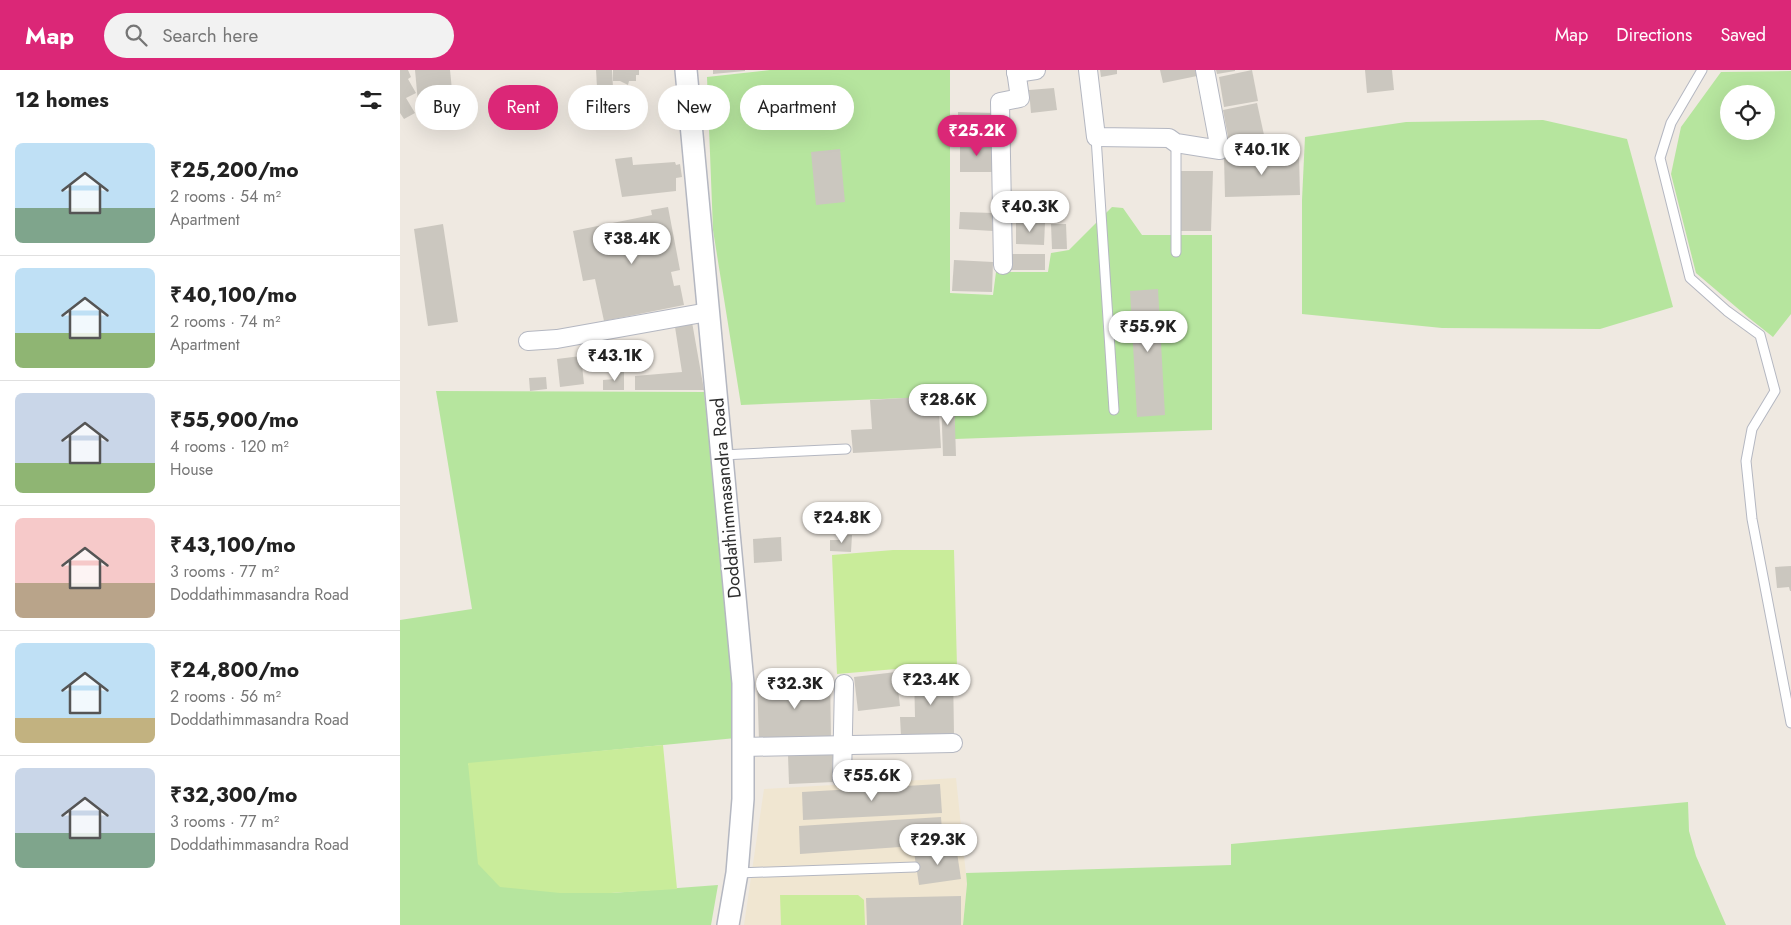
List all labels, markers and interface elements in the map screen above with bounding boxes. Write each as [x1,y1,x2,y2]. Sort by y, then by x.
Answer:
search box [104,13,454,58]
text: Map [25,18,74,53]
icon: search [122,21,150,49]
text: Search here [162,22,258,49]
text: Map [1555,22,1588,48]
text: Directions [1616,22,1692,48]
text: Saved [1720,22,1766,48]
text: 12 homes [15,85,109,115]
chip: Buy [415,85,478,130]
chip: Rent [488,85,558,130]
chip: Filters [568,85,648,130]
chip: New [658,85,730,130]
chip: Apartment [740,85,854,130]
map controls [1720,85,1775,140]
button: locate [1720,85,1775,140]
icon: filters [357,86,385,114]
pin: ₹25.2K [936,114,1018,157]
text: ₹25.2K [949,119,1005,142]
pin: ₹40.1K [1221,134,1303,176]
text: ₹40.1K [1234,138,1290,161]
text: ₹25,200/mo [170,155,299,185]
icon: home [55,163,115,223]
text: 2 rooms · 54 m² [170,185,281,208]
pin: ₹40.3K [989,190,1071,233]
text: ₹40.3K [1001,195,1059,218]
text: Apartment [170,208,240,231]
pin: ₹38.4K [591,222,673,265]
text: ₹38.4K [604,227,660,250]
text: ₹40,100/mo [170,280,297,310]
icon: home [55,288,115,348]
text: 2 rooms · 74 m² [170,310,281,333]
pin: ₹55.9K [1107,310,1189,353]
text: ₹55.9K [1120,315,1176,338]
text: Apartment [170,333,240,356]
pin: ₹43.1K [574,340,656,382]
text: ₹43.1K [588,344,642,367]
pin: ₹28.6K [907,384,989,426]
text: ₹28.6K [920,388,976,411]
street label: Doddathimmasandra Road [704,397,748,599]
text: ₹55,900/mo [170,405,299,435]
icon: home [55,413,115,473]
text: 4 rooms · 120 m² [170,435,289,458]
text: House [170,458,213,481]
pin: ₹24.8K [801,502,883,544]
text: ₹24.8K [813,506,871,529]
text: ₹43,100/mo [170,530,296,560]
icon: home [55,538,115,598]
text: 3 rooms · 77 m² [170,560,279,583]
text: Doddathimmasandra Road [170,583,349,606]
text: ₹24,800/mo [170,655,299,685]
icon: home [55,663,115,723]
pin: ₹23.4K [890,664,972,706]
pin: ₹32.3K [754,668,836,710]
text: ₹23.4K [903,668,959,691]
text: ₹32.3K [767,672,823,695]
text: 2 rooms · 56 m² [170,685,281,708]
text: Doddathimmasandra Road [170,708,349,731]
pin: ₹55.6K [831,760,913,802]
text: ₹55.6K [844,764,900,787]
text: ₹32,300/mo [170,780,297,810]
icon: home [55,788,115,848]
text: 3 rooms · 77 m² [170,810,279,833]
pin: ₹29.3K [897,824,979,866]
text: ₹29.3K [910,828,966,851]
text: Doddathimmasandra Road [170,833,349,856]

